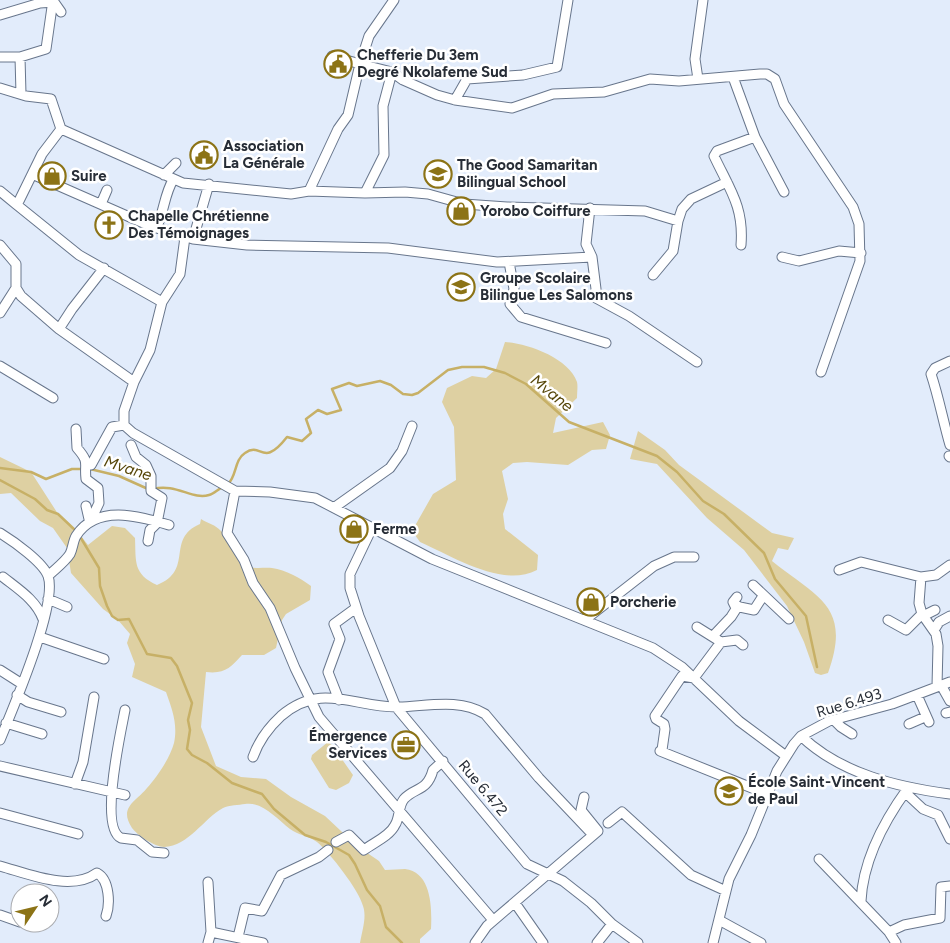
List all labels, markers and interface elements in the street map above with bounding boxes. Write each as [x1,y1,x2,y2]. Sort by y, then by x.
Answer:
place label: Chefferie Du 3em Degré Nkolafeme Sud [357,46,508,81]
public building icon: Chefferie Du 3em Degré Nkolafeme Sud [323,49,353,79]
place label: Association La Générale [223,137,305,172]
public building icon: Association La Générale [189,140,219,170]
place label: The Good Samaritan Bilingual School [457,156,597,191]
school or university icon: The Good Samaritan Bilingual School [423,159,453,189]
shop icon: Suire [37,161,67,191]
place label: Suire [71,167,107,185]
shop icon: Yorobo Coiffure [446,196,476,226]
place label: Yorobo Coiffure [480,202,591,220]
place label: Chapelle Chrétienne Des Témoignages [128,207,270,242]
church icon: Chapelle Chrétienne Des Témoignages [94,210,124,240]
place label: Groupe Scolaire Bilingue Les Salomons [480,269,632,304]
school or university icon: Groupe Scolaire Bilingue Les Salomons [446,272,476,302]
water label: Mvane [527,370,577,416]
water label: Mvane [102,451,154,485]
shop icon: Ferme [339,514,369,544]
place label: Ferme [373,520,417,538]
shop icon: Porcherie [576,587,606,617]
place label: Porcherie [610,593,677,611]
street label: Rue 6.493 [814,685,884,721]
place label: Émergence Services [309,727,388,762]
office icon: Émergence Services [391,730,421,760]
street label: Rue 6.472 [455,757,511,819]
place label: École Saint-Vincent de Paul [748,773,885,808]
school or university icon: École Saint-Vincent de Paul [714,776,744,806]
north arrow [10,883,60,933]
text: N [35,892,55,910]

